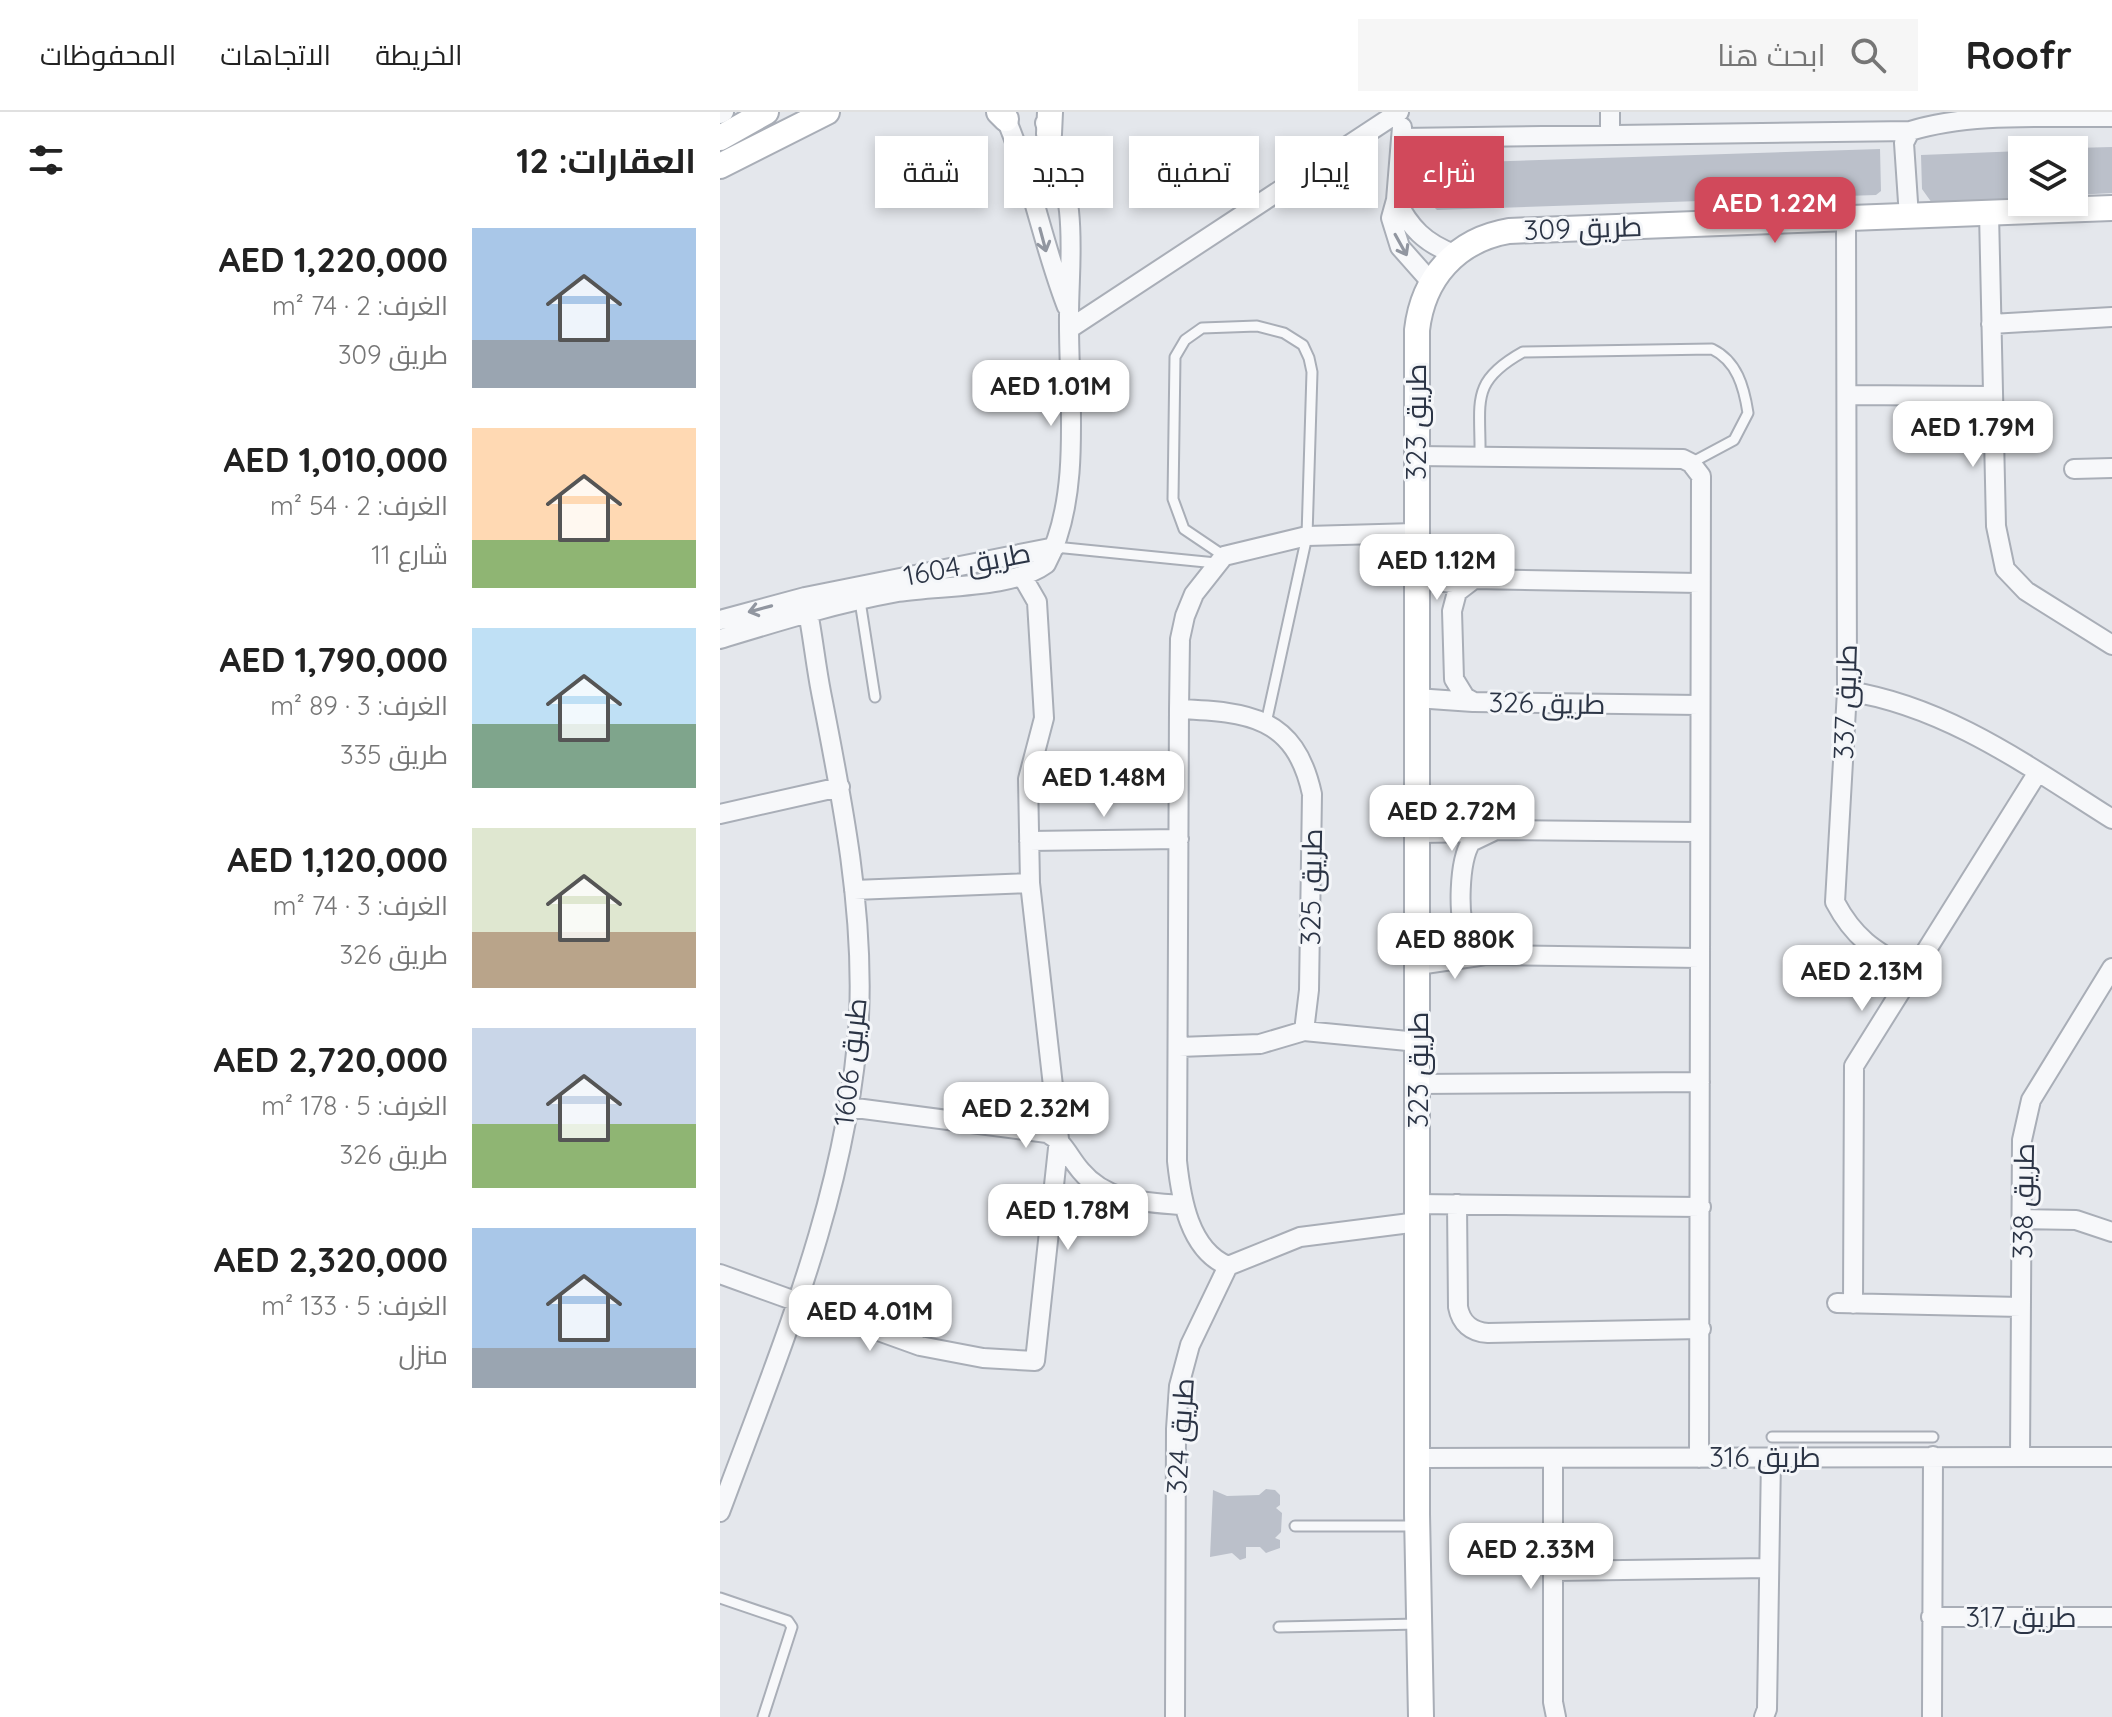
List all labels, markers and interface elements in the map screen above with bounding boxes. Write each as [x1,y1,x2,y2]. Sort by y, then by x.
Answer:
search box [1358,19,1918,91]
text: Roofr [1966,31,2072,79]
icon: search [1846,33,1890,77]
text: ابحث هنا [1717,36,1826,74]
text: المحفوظات [40,37,176,72]
text: الاتجاهات [220,37,331,72]
text: الخريطة [375,37,463,72]
chip: شقة [875,136,988,208]
chip: جديد [1004,136,1113,208]
chip: تصفية [1129,136,1259,208]
chip: إيجار [1275,136,1378,208]
chip: شراء [1394,136,1504,208]
map controls [2008,136,2088,216]
button: layers [2008,136,2088,216]
icon: filters [24,138,68,182]
text: العقارات: 12 [516,139,696,182]
pin: AED 1.22M [1683,177,1867,245]
text: AED 1.22M [1713,186,1837,219]
street label: طريق 309 [1523,208,1643,247]
one-way arrow [1037,226,1052,252]
one-way arrow [1393,233,1409,256]
text: AED 1,220,000 [219,238,448,281]
icon: home [536,260,632,356]
text: الغرف: 2 · 74 m² [272,289,448,322]
text: طريق 309 [338,338,448,371]
pin: AED 1.01M [959,360,1143,428]
street label: طريق 323 [1398,364,1433,480]
text: AED 1.01M [990,369,1112,402]
pin: AED 1.79M [1881,401,2065,469]
text: AED 1.79M [1911,410,2035,443]
text: AED 1,010,000 [223,438,448,481]
icon: home [536,460,632,556]
text: الغرف: 2 · 54 m² [270,489,448,522]
street label: طريق 1604 [901,534,1033,593]
pin: AED 1.12M [1345,534,1529,602]
text: شارع 11 [371,538,448,571]
text: AED 1.12M [1378,543,1496,576]
one-way arrow [747,602,773,617]
text: AED 1,790,000 [220,638,448,681]
street label: طريق 337 [1825,644,1864,760]
icon: home [536,660,632,756]
street label: طريق 326 [1488,684,1606,721]
text: الغرف: 3 · 89 m² [270,689,448,722]
text: طريق 335 [340,738,448,771]
pin: AED 1.48M [1012,751,1196,819]
text: AED 1.48M [1042,760,1166,793]
pin: AED 2.72M [1360,785,1544,853]
text: AED 2.72M [1388,794,1517,827]
street label: طريق 325 [1292,828,1329,946]
text: AED 1,120,000 [227,838,448,881]
icon: home [536,860,632,956]
text: الغرف: 3 · 74 m² [273,889,448,922]
pin: AED 880K [1372,913,1538,981]
text: AED 880K [1396,922,1514,955]
text: طريق 326 [339,938,448,971]
pin: AED 2.13M [1770,945,1954,1013]
text: AED 2.13M [1801,954,1923,987]
street label: طريق 1606 [825,996,874,1128]
street label: طريق 323 [1400,1012,1435,1128]
text: AED 2,720,000 [213,1038,448,1081]
icon: home [536,1060,632,1156]
pin: AED 2.32M [934,1082,1118,1150]
text: الغرف: 5 · 178 m² [261,1089,448,1122]
text: AED 2.32M [962,1091,1090,1124]
text: طريق 326 [339,1138,448,1171]
street label: طريق 338 [2004,1143,2041,1259]
pin: AED 1.78M [976,1184,1160,1252]
text: AED 1.78M [1006,1193,1130,1226]
text: AED 2,320,000 [214,1238,448,1281]
icon: home [536,1260,632,1356]
pin: AED 4.01M [778,1285,962,1353]
text: الغرف: 5 · 133 m² [261,1289,448,1322]
text: AED 4.01M [807,1294,933,1327]
text: منزل [399,1338,448,1371]
street label: طريق 324 [1158,1377,1201,1495]
street label: طريق 316 [1709,1439,1821,1474]
pin: AED 2.33M [1439,1523,1623,1591]
text: AED 2.33M [1467,1532,1595,1565]
street label: طريق 317 [1965,1599,2077,1634]

